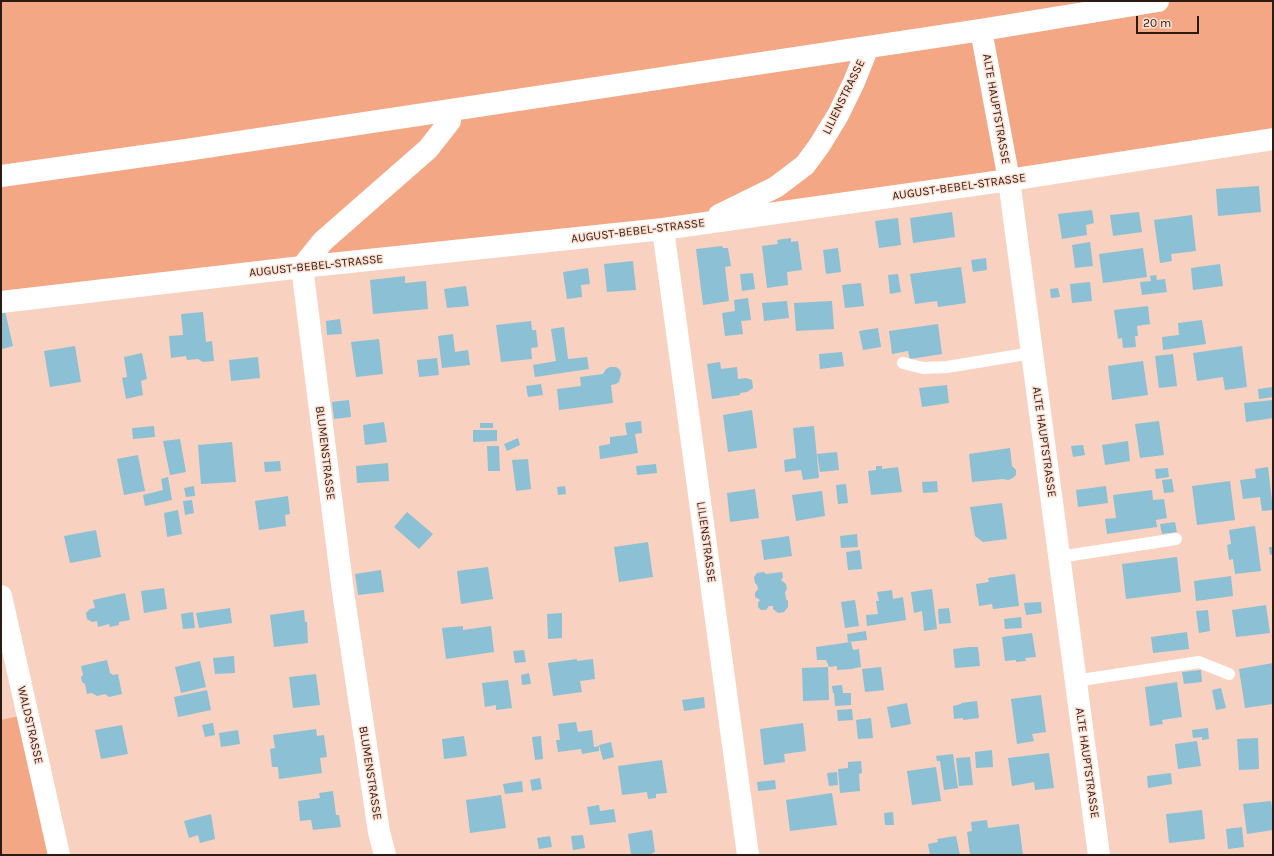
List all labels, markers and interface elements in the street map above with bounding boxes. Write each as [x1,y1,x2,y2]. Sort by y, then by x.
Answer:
scale bar [1138,8,1201,34]
text: 20 m [1143,16,1171,30]
street label: ALTE HAUPTSTRASSE [979,53,1013,165]
street label: LILIENSTRASSE [820,57,868,137]
street label: AUGUST-BEBEL-STRASSE [891,170,1027,204]
street label: AUGUST-BEBEL-STRASSE [570,216,706,246]
street label: AUGUST-BEBEL-STRASSE [248,252,384,280]
street label: ALTE HAUPTSTRASSE [1029,386,1059,498]
street label: BLUMENSTRASSE [312,405,338,501]
street label: LILIENSTRASSE [693,501,719,583]
street label: WALDSTRASSE [14,685,46,765]
street label: ALTE HAUPTSTRASSE [1072,707,1102,819]
street label: BLUMENSTRASSE [355,725,385,821]

